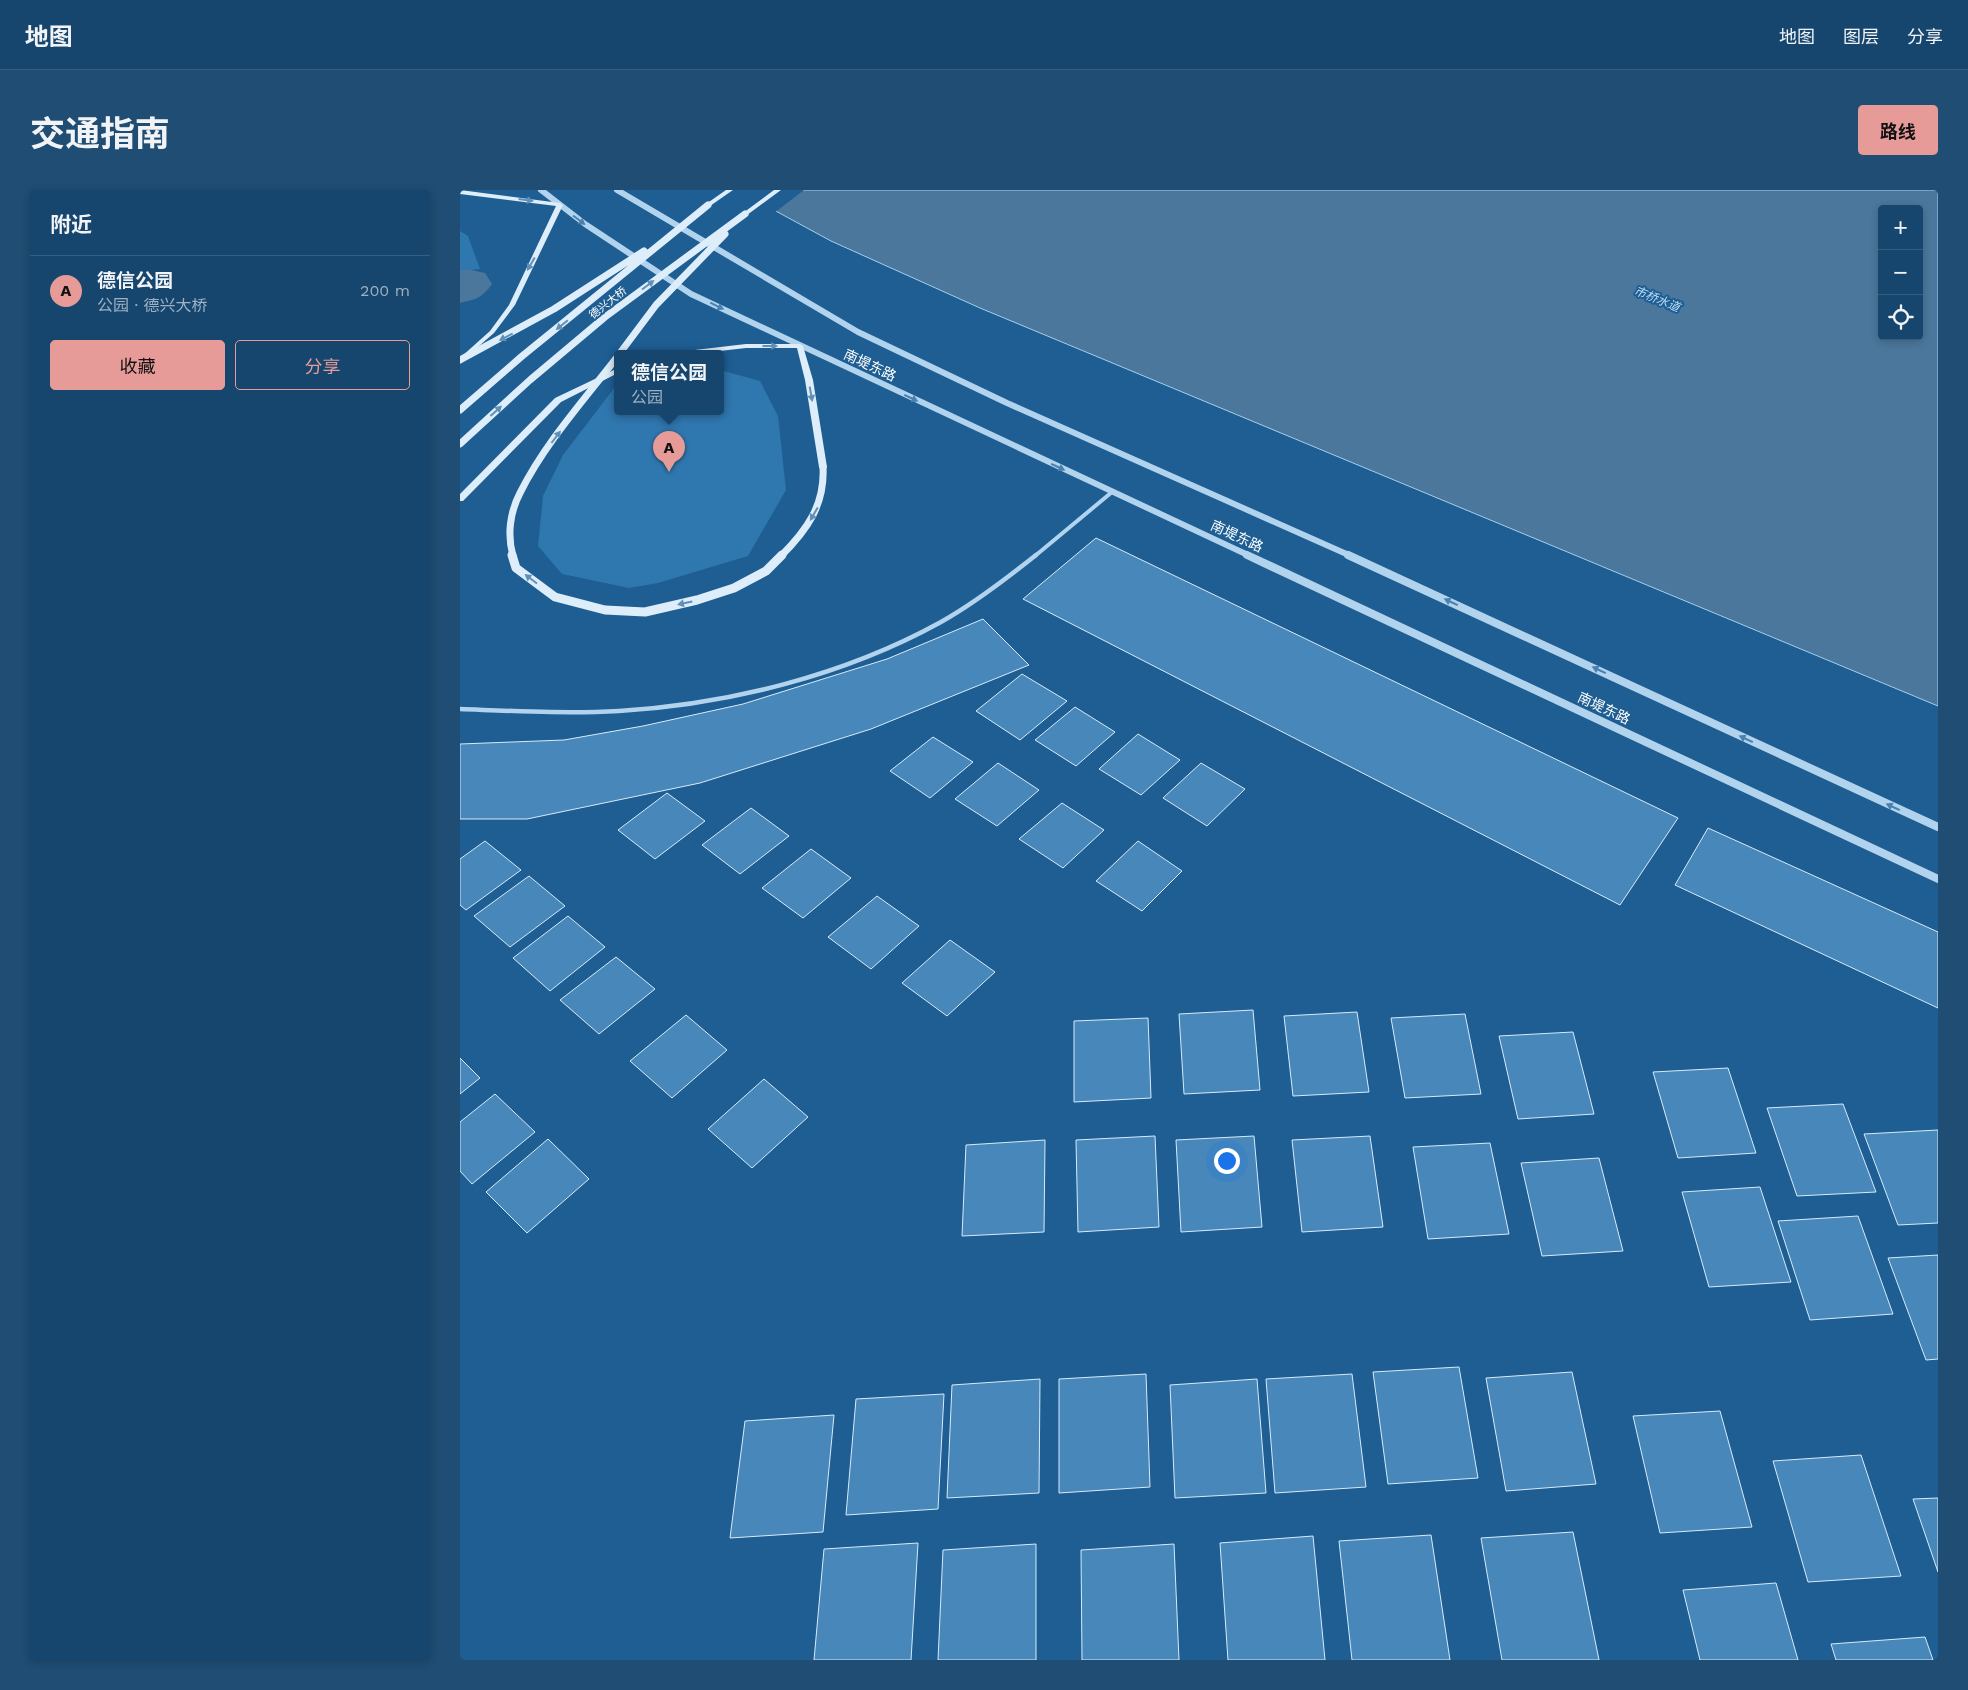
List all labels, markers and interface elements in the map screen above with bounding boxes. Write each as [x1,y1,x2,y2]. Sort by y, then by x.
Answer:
text: 地图 [25,23,73,51]
text: 地图 [1779,26,1815,47]
text: 图层 [1843,26,1879,47]
text: 分享 [1907,26,1943,47]
button: 路线 [1858,105,1938,155]
text: 交通指南 [30,113,170,155]
one-way arrow [518,196,534,204]
map controls [1878,205,1923,340]
button: + [1878,205,1923,250]
text: 附近 [50,212,92,237]
one-way arrow [572,214,585,225]
button: − [1878,250,1923,295]
one-way arrow [527,258,536,271]
text: 德信公园 [97,269,173,292]
one-way arrow [641,280,655,290]
text: A [61,281,71,300]
text: 200 m [360,281,410,300]
street label: 德兴大桥 [587,284,629,322]
water label: 市桥水道 [1632,284,1684,315]
button: locate [1878,295,1923,340]
text: 公园 · 德兴大桥 [97,296,208,315]
one-way arrow [710,302,724,310]
one-way arrow [556,319,569,330]
one-way arrow [499,333,513,341]
button: 收藏 [50,340,225,390]
button: 分享 [235,340,410,390]
one-way arrow [762,342,778,350]
street label: 南堤东路 [841,346,899,384]
popup [614,350,724,415]
text: 德信公园 [631,361,707,384]
one-way arrow [807,386,815,401]
text: 公园 [631,388,663,407]
one-way arrow [904,394,918,402]
one-way arrow [490,405,502,417]
one-way arrow [551,430,561,444]
pin: A [653,431,685,472]
one-way arrow [1051,463,1065,471]
one-way arrow [810,506,818,521]
street label: 南堤东路 [1208,517,1266,555]
one-way arrow [524,574,538,584]
one-way arrow [1444,597,1459,606]
one-way arrow [678,599,693,607]
one-way arrow [1592,666,1606,674]
street label: 南堤东路 [1575,689,1633,727]
one-way arrow [1739,734,1753,742]
one-way arrow [1886,803,1901,811]
your location [1214,1148,1240,1174]

